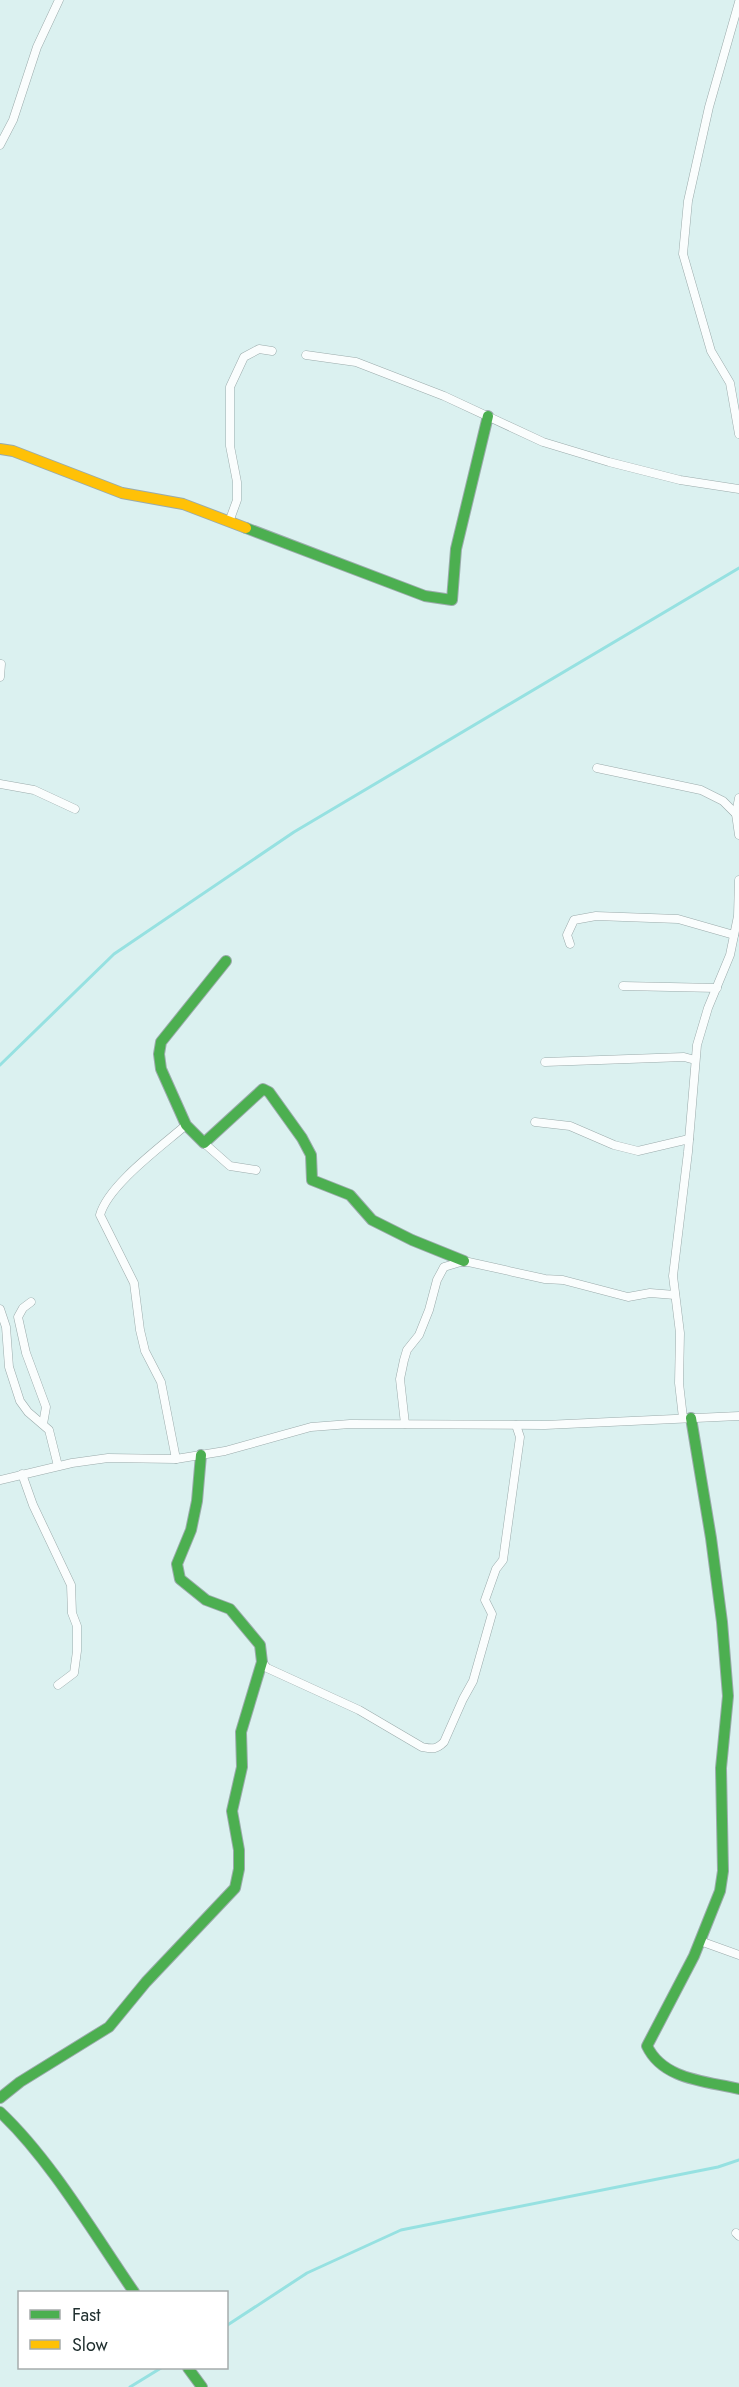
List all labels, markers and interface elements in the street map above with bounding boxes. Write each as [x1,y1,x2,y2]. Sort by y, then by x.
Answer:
legend [18,2291,228,2369]
text: Fast [72,2302,101,2328]
text: Slow [72,2332,109,2358]

